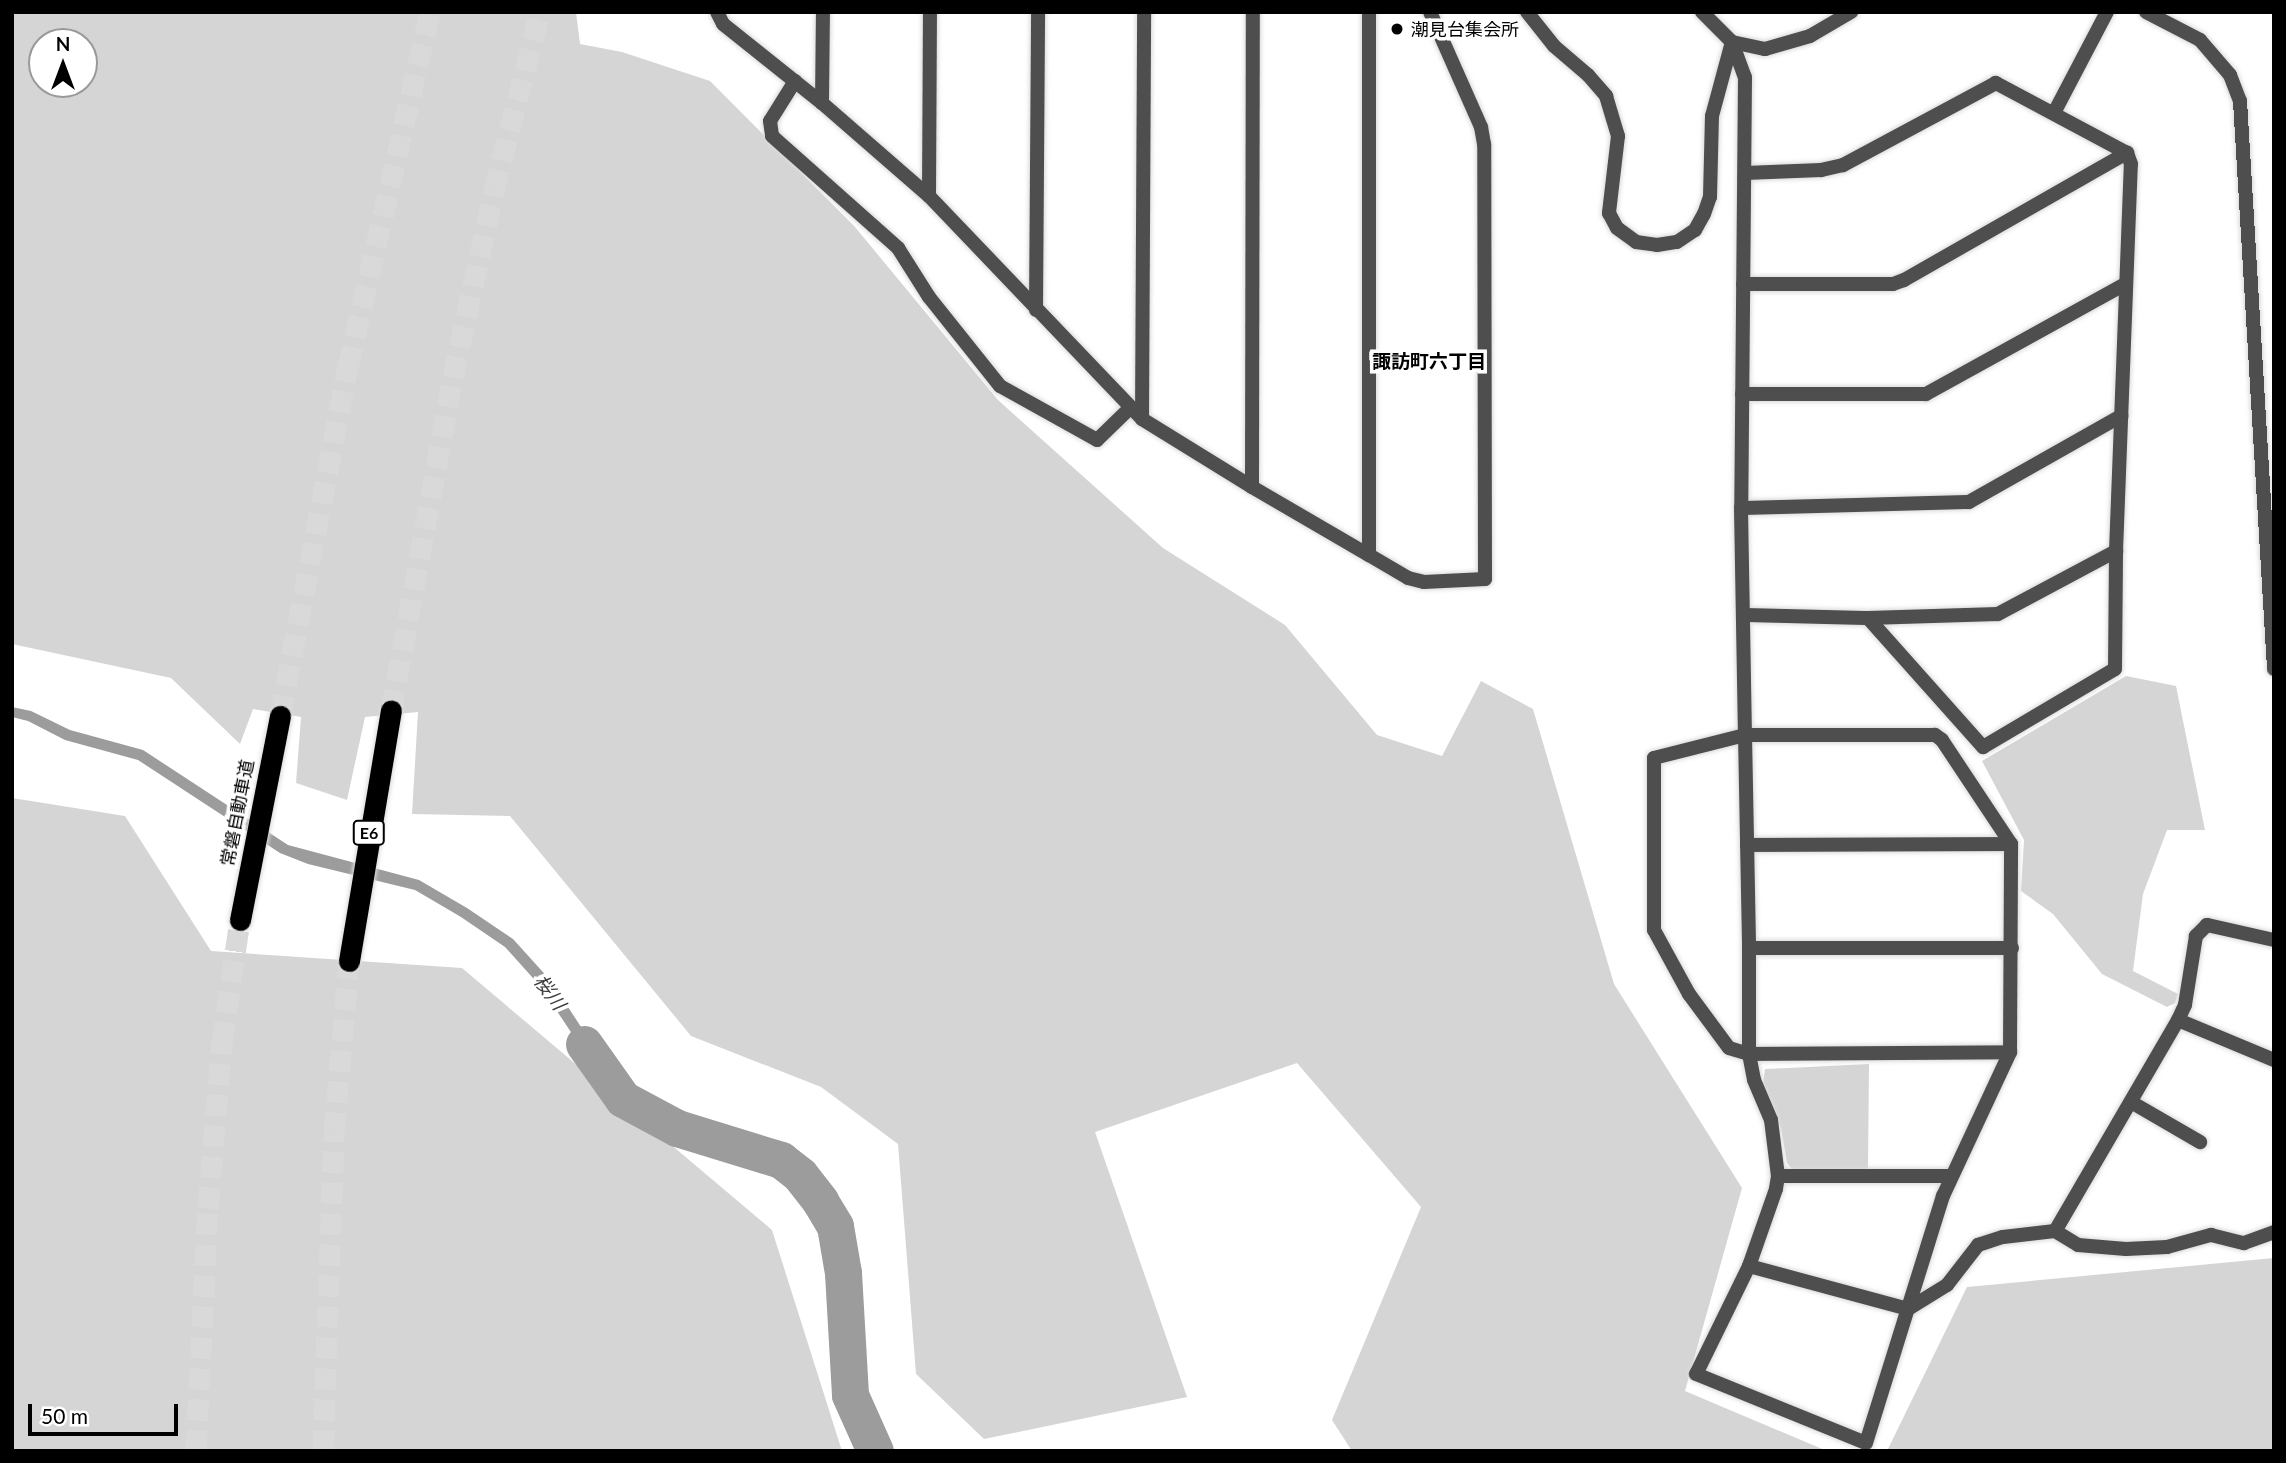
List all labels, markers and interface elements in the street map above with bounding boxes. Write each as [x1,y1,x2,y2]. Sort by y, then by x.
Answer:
place label: 潮見台集会所 [1411,18,1519,40]
marker: 潮見台集会所 [1389,21,1405,37]
north arrow [28,28,98,98]
text: N [56,32,70,55]
district label: 諏訪町六丁目 [1372,350,1486,372]
street label: 常磐自動車道 [216,758,258,868]
road number: E6 [352,820,386,846]
water label: 桜川 [529,970,571,1014]
scale bar [32,1390,182,1434]
text: 50 m [41,1403,88,1428]

